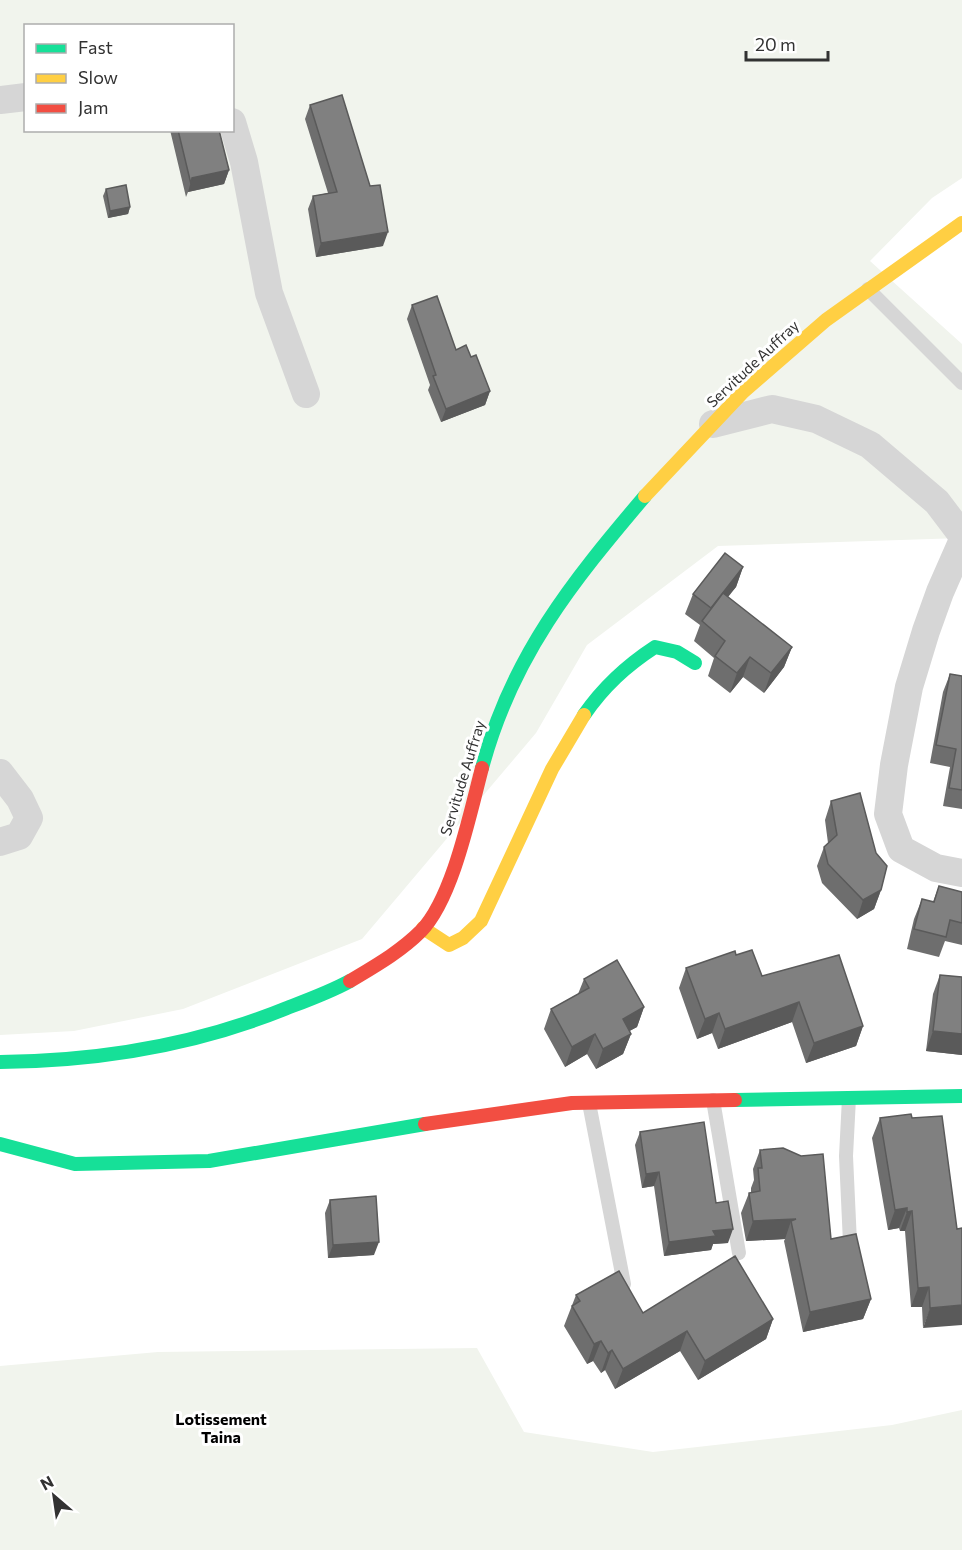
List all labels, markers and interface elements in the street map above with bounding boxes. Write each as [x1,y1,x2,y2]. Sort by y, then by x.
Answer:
legend [24,24,234,132]
scale bar [746,24,828,62]
text: 20 m [755,33,796,55]
text: Fast [78,36,113,58]
text: Slow [78,66,118,88]
text: Jam [78,96,108,118]
street label: Servitude Auffray [702,316,802,411]
street label: Servitude Auffray [436,718,488,838]
district label: Lotissement Taina [175,1409,267,1446]
north arrow [24,1466,84,1526]
text: N [37,1471,56,1494]

